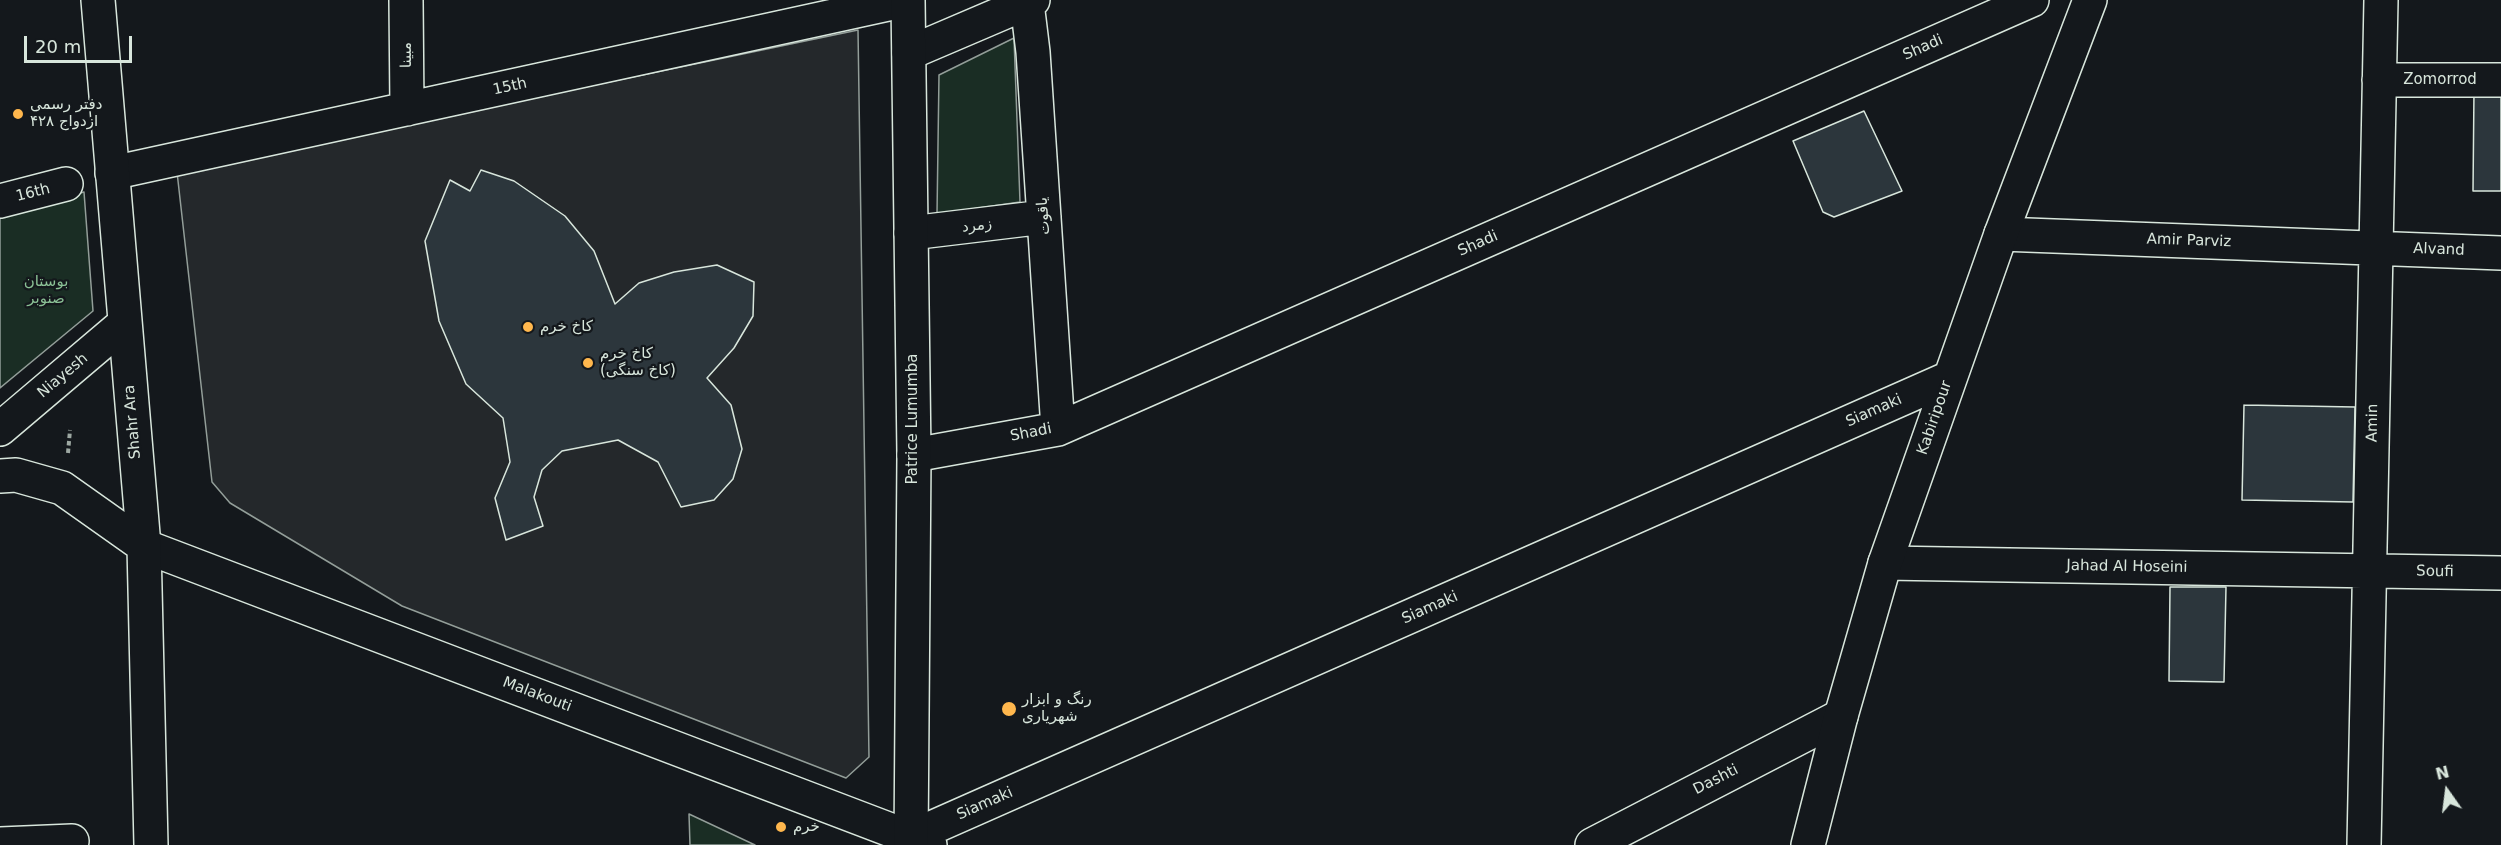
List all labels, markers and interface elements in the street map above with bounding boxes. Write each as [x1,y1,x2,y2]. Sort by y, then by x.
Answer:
scale bar [27,24,135,62]
street label: Shadi [1900,31,1946,65]
text: 20 m [35,36,81,57]
street label: مبینا [398,42,416,68]
street label: Zomorrod [2403,71,2477,89]
street label: 15th [491,75,529,99]
place label: دفتر رسمی ازدواج ۴۲۸ [30,96,102,131]
marker: دفتر رسمی ازدواج ۴۲۸ [11,107,25,121]
street label: 16th [14,180,52,206]
street label: یاقوت [1034,197,1054,235]
street label: زمرد [961,215,993,237]
street label: Shadi [1455,227,1501,261]
street label: Amir Parviz [2146,231,2232,251]
street label: Alvand [2413,240,2465,260]
park label: بوستان صنوبر [24,273,68,308]
place label: کاخ خرم [540,318,593,336]
marker: کاخ خرم [521,320,535,334]
place label: کاخ خرم (کاخ سنگی) [600,345,676,380]
street label: Niayesh [34,350,92,402]
street label: Patrice Lumumba [904,353,922,485]
marker: کاخ خرم (کاخ سنگی) [581,356,595,370]
street label: Kabiripour [1914,379,1956,457]
street label: Shahr Ara [121,384,145,460]
street label: Siamaki [1843,391,1905,431]
street label: Amin [2364,404,2382,442]
street label: Shadi [1009,420,1053,446]
street label: Jahad Al Hoseini [2066,557,2188,577]
street label: Soufi [2416,563,2454,581]
street label: Siamaki [1399,588,1461,628]
street label: Malakouti [500,674,574,716]
place label: رنگ و ابزار شهریاری [1022,691,1092,726]
marker: رنگ و ابزار شهریاری [1000,700,1018,718]
street label: Dashti [1690,761,1742,799]
north arrow [2417,761,2477,821]
text: N [2434,762,2451,784]
street label: Siamaki [954,784,1016,824]
place label: خرم [793,818,820,836]
marker: خرم [774,820,788,834]

